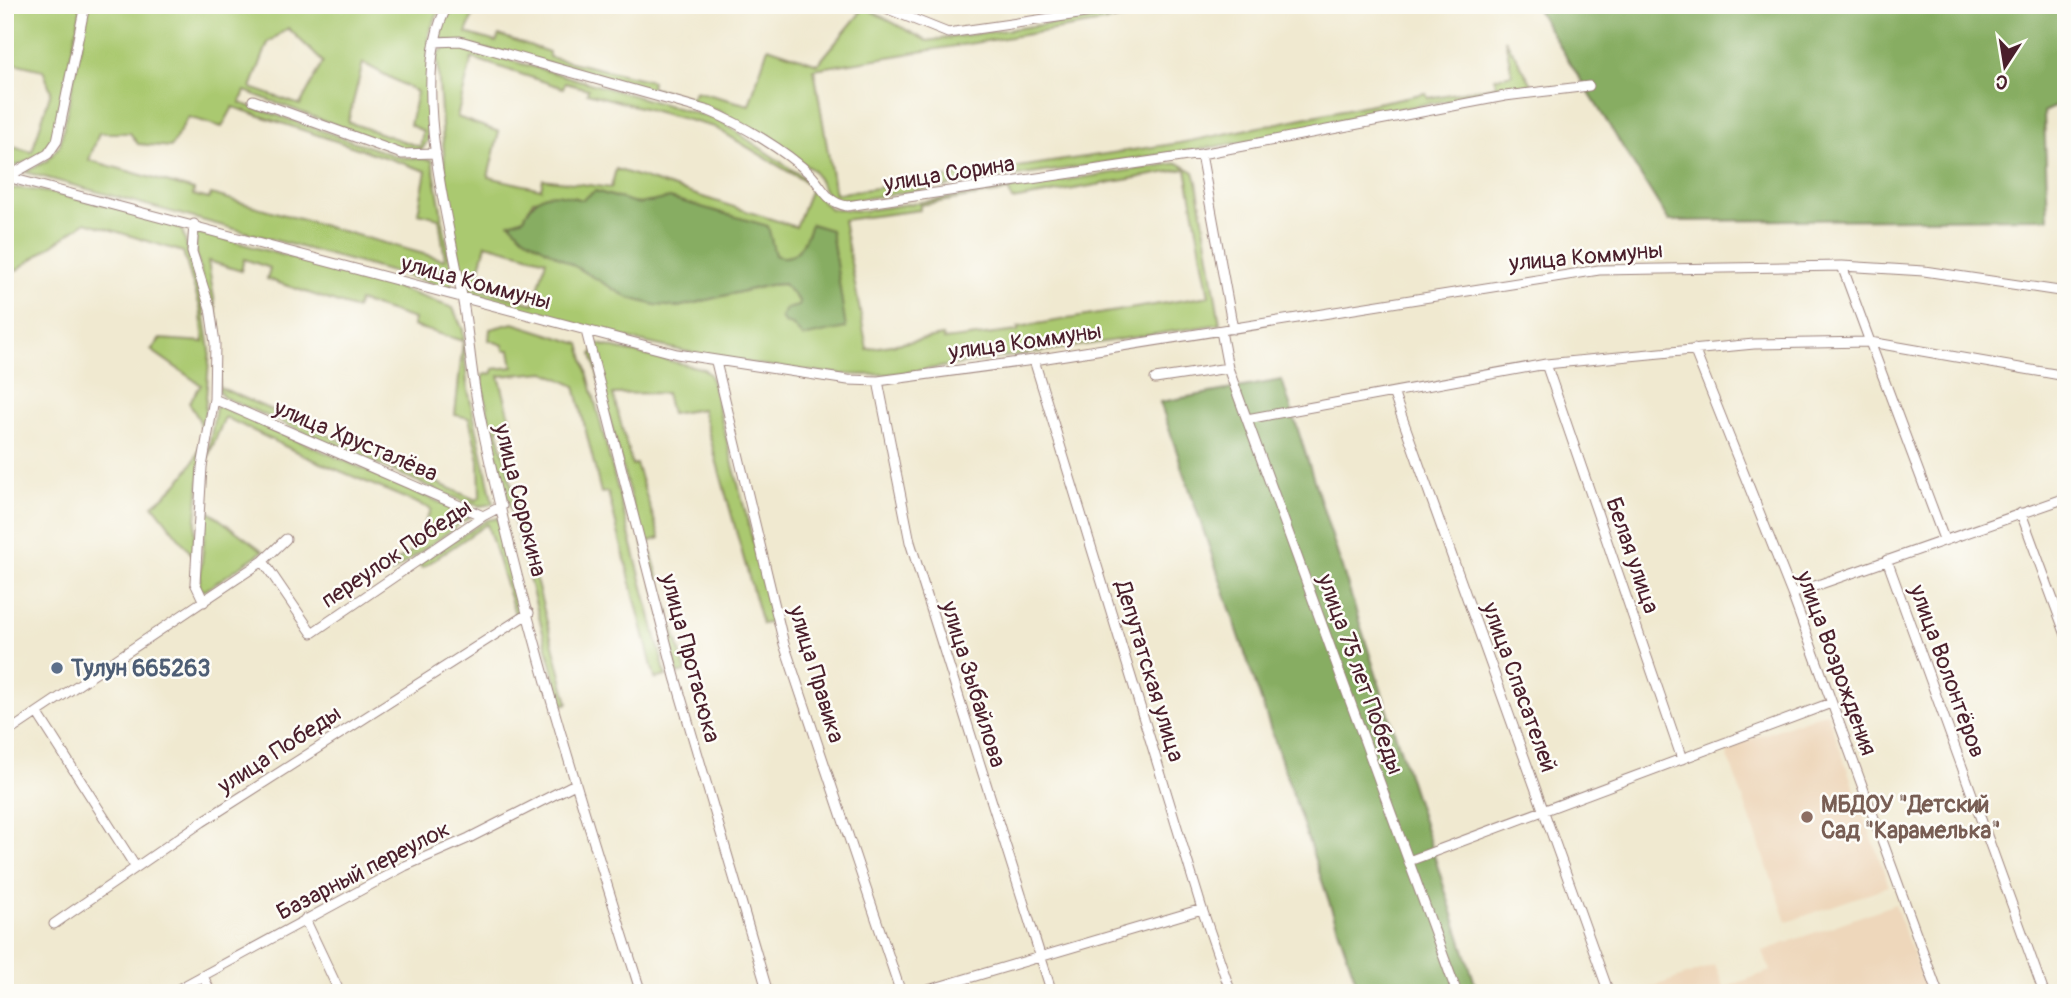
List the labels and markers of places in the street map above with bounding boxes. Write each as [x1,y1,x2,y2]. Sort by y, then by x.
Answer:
place label: Тулун 665263 [70,654,210,683]
marker: Тулун 665263 [49,660,65,676]
place label: МБДОУ "Детский Сад "Карамелька" [1821,790,2001,845]
marker: МБДОУ "Детский Сад "Карамелька" [1799,809,1815,825]

